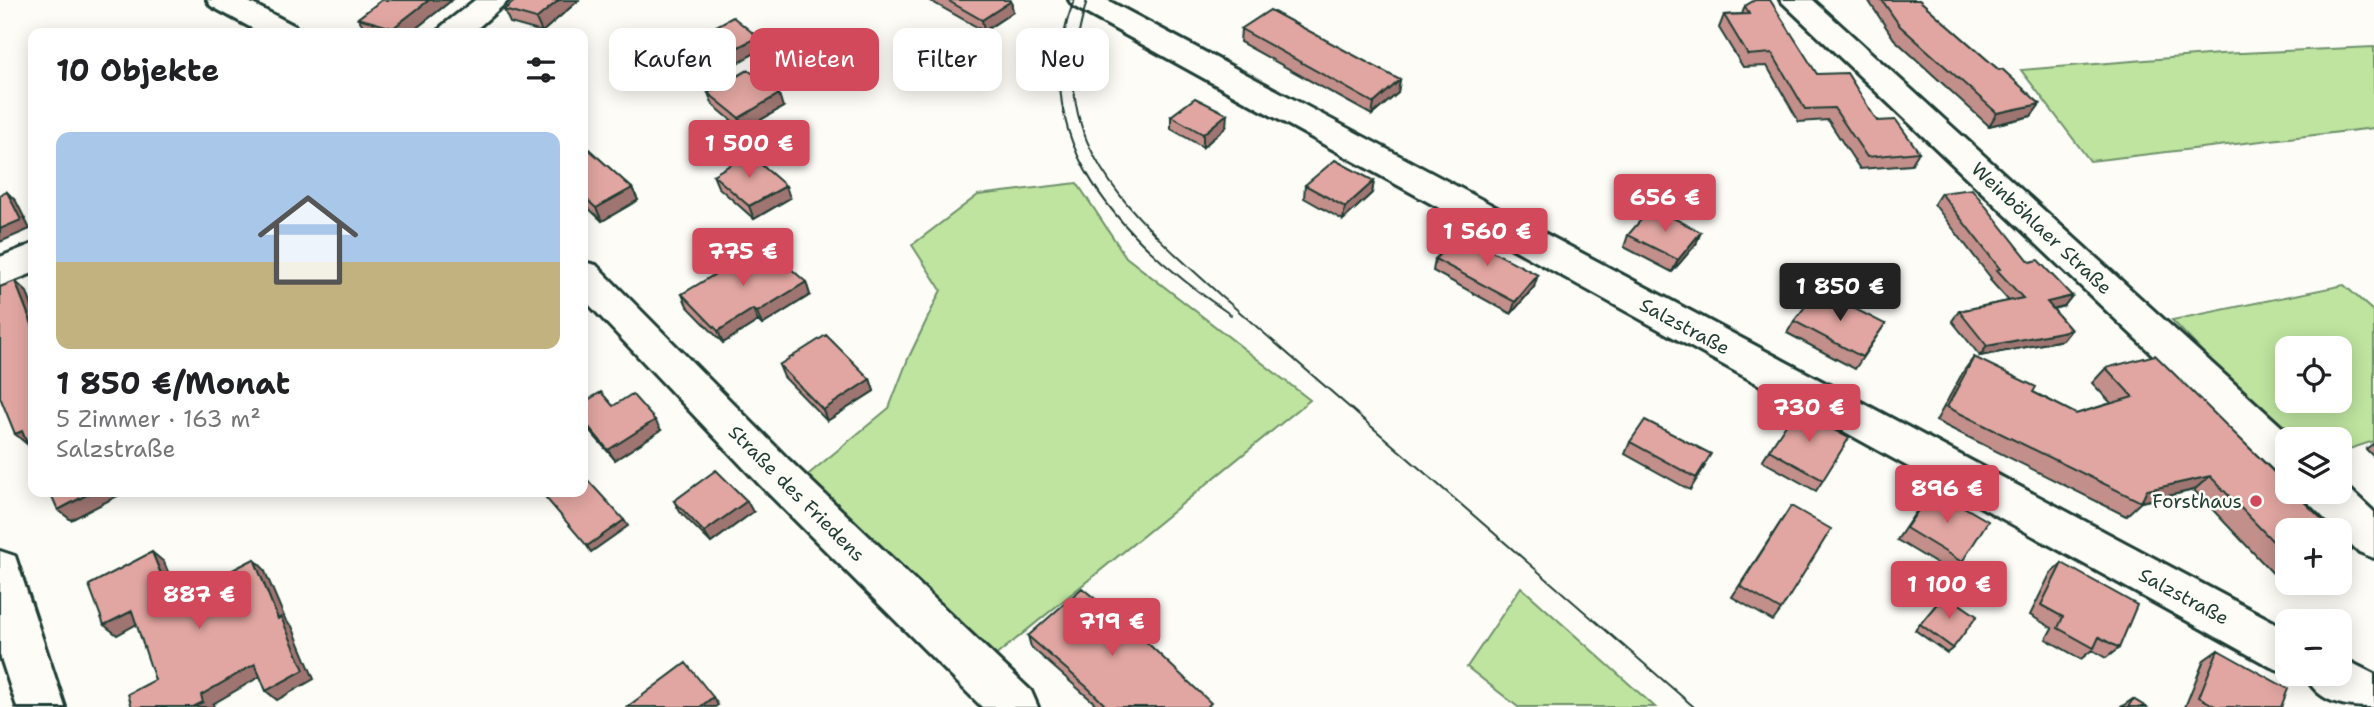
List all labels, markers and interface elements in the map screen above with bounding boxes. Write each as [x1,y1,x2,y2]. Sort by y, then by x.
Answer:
chip: Kaufen [609,28,736,91]
chip: Mieten [750,28,879,91]
chip: Filter [893,28,1002,91]
chip: Neu [1016,28,1109,91]
text: 10 Objekte [56,50,219,91]
icon: filters [522,51,560,89]
pin: 1 500 € [684,120,814,180]
text: 1 500 € [705,128,793,158]
street label: Weinböhlaer Straße [1966,157,2117,300]
pin: 656 € [1616,174,1714,234]
icon: home [245,177,371,303]
text: 656 € [1630,182,1700,212]
pin: 1 560 € [1422,208,1552,268]
text: 1 560 € [1443,216,1531,246]
pin: 775 € [694,229,792,288]
text: 775 € [708,236,778,266]
pin: 1 850 € [1775,264,1905,323]
text: 1 850 € [1796,271,1884,301]
street label: Salzstraße [1635,292,1734,361]
map controls [2275,336,2352,686]
button: locate [2275,336,2352,413]
text: 1 850 €/Monat [56,363,290,404]
pin: 730 € [1760,384,1858,444]
text: 730 € [1773,392,1845,422]
text: 5 Zimmer · 163 m² [56,404,261,434]
street label: Straße des Friedens [723,420,870,567]
button: layers [2275,427,2352,504]
text: Salzstraße [56,434,176,464]
pin: 896 € [1898,466,1996,525]
text: 896 € [1911,473,1983,503]
place label: Forsthaus [2152,489,2242,514]
marker: Forsthaus [2248,493,2264,509]
button: + [2275,518,2352,595]
pin: 1 100 € [1884,562,2014,621]
street label: Salzstraße [2134,562,2233,631]
text: 1 100 € [1907,569,1991,599]
pin: 887 € [150,572,248,631]
text: 887 € [163,579,235,609]
pin: 719 € [1063,598,1161,658]
text: 719 € [1079,606,1145,636]
button: − [2275,609,2352,686]

